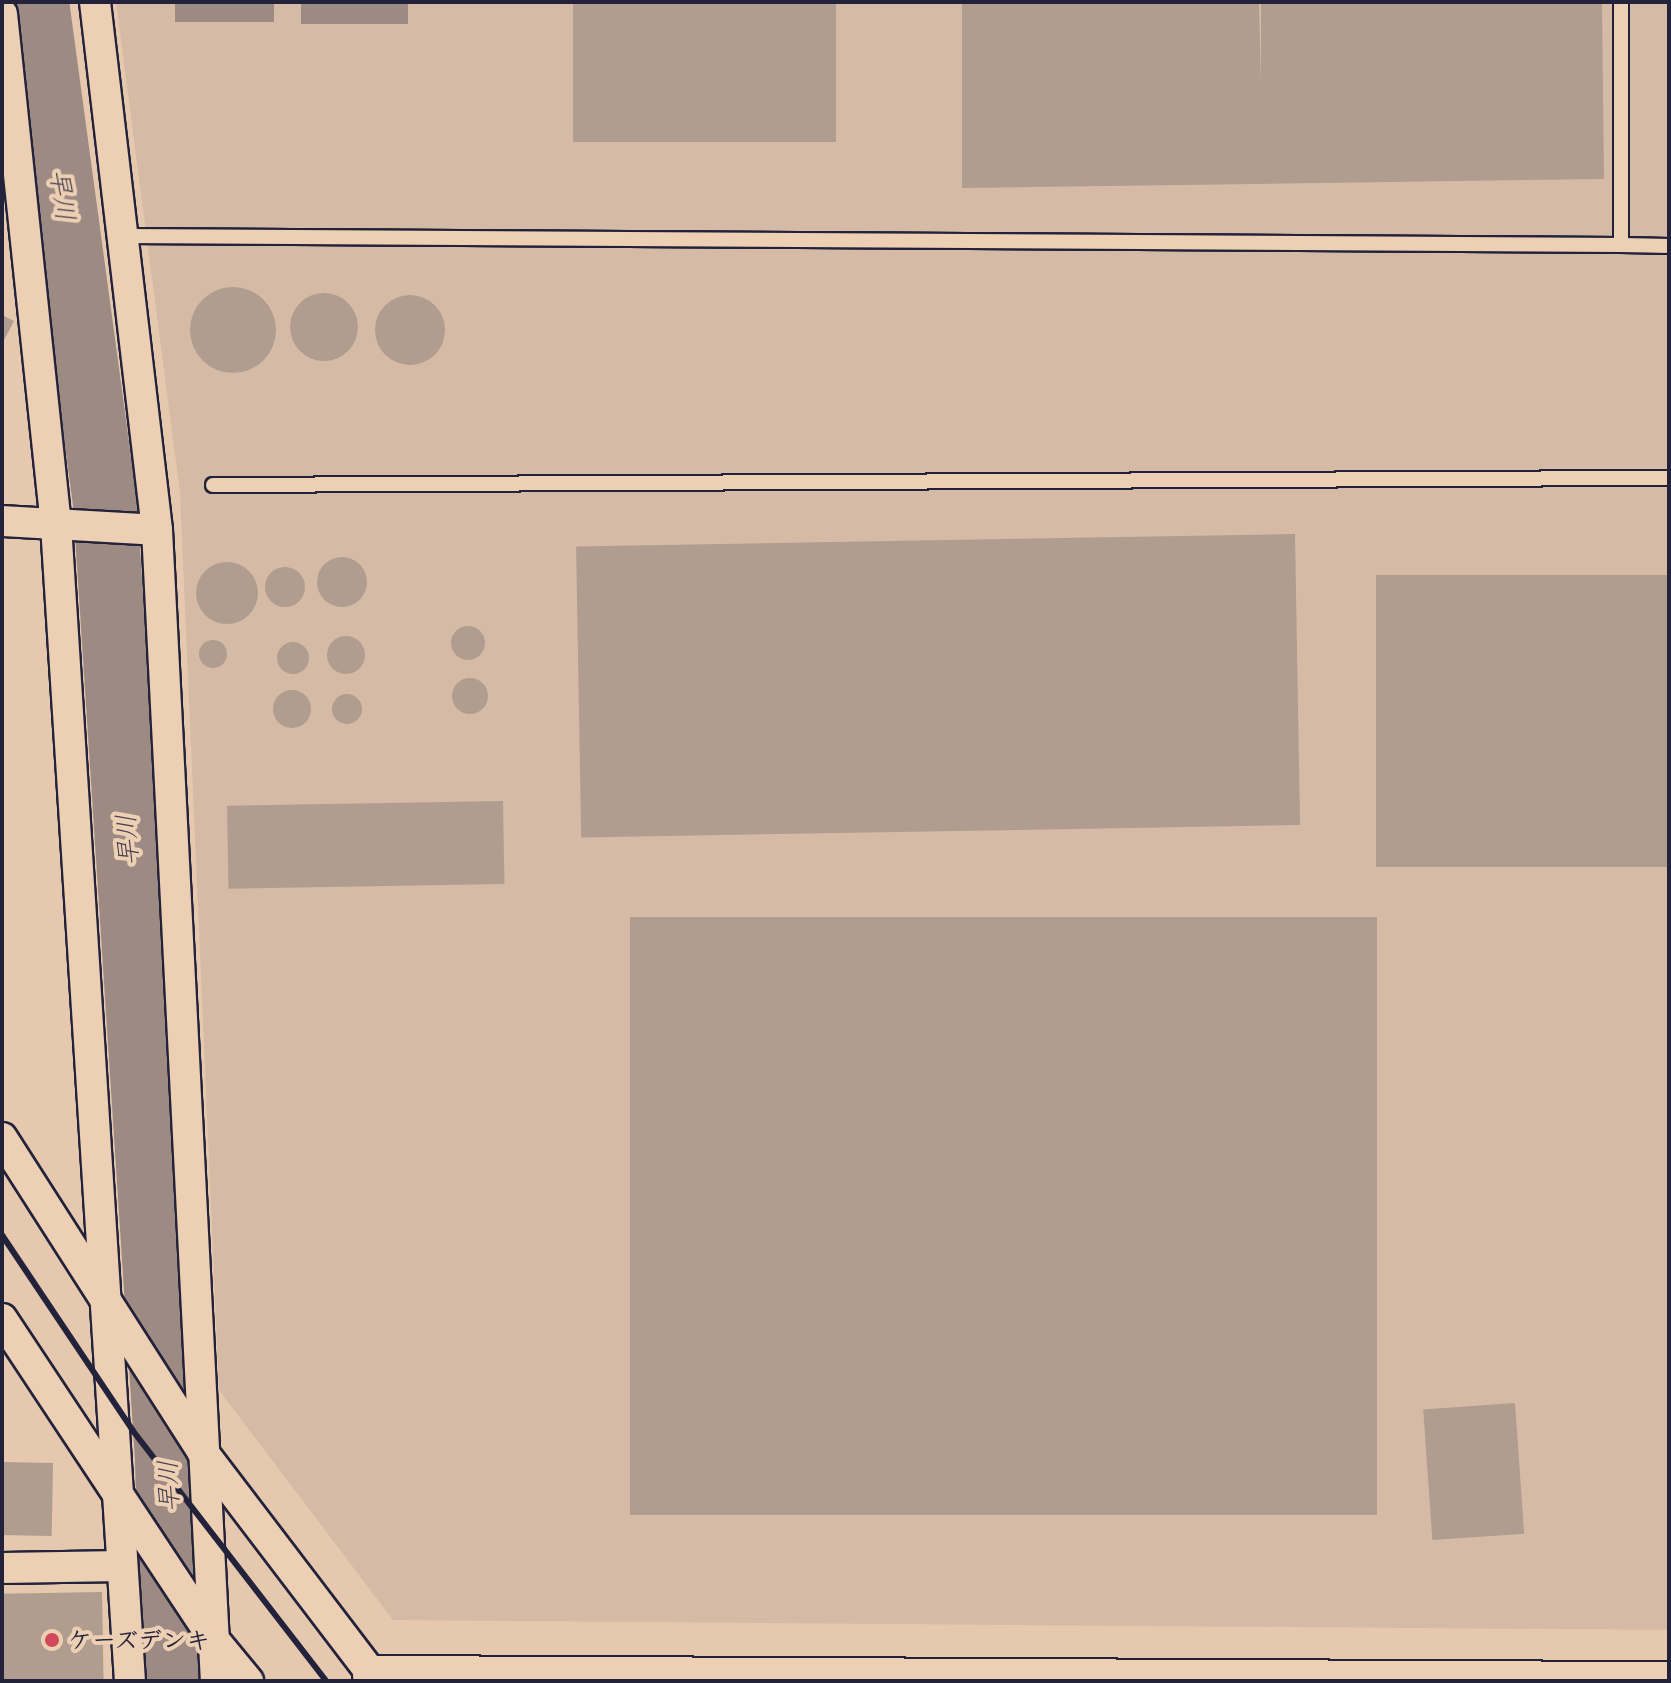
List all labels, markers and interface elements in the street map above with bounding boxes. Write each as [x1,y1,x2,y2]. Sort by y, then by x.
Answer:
water label: 早川 [44,167,82,223]
water label: 早川 [110,813,144,867]
water label: 早川 [152,1459,184,1513]
place label: ケーズデンキ [68,1626,212,1654]
marker: ケーズデンキ [43,1631,61,1649]

